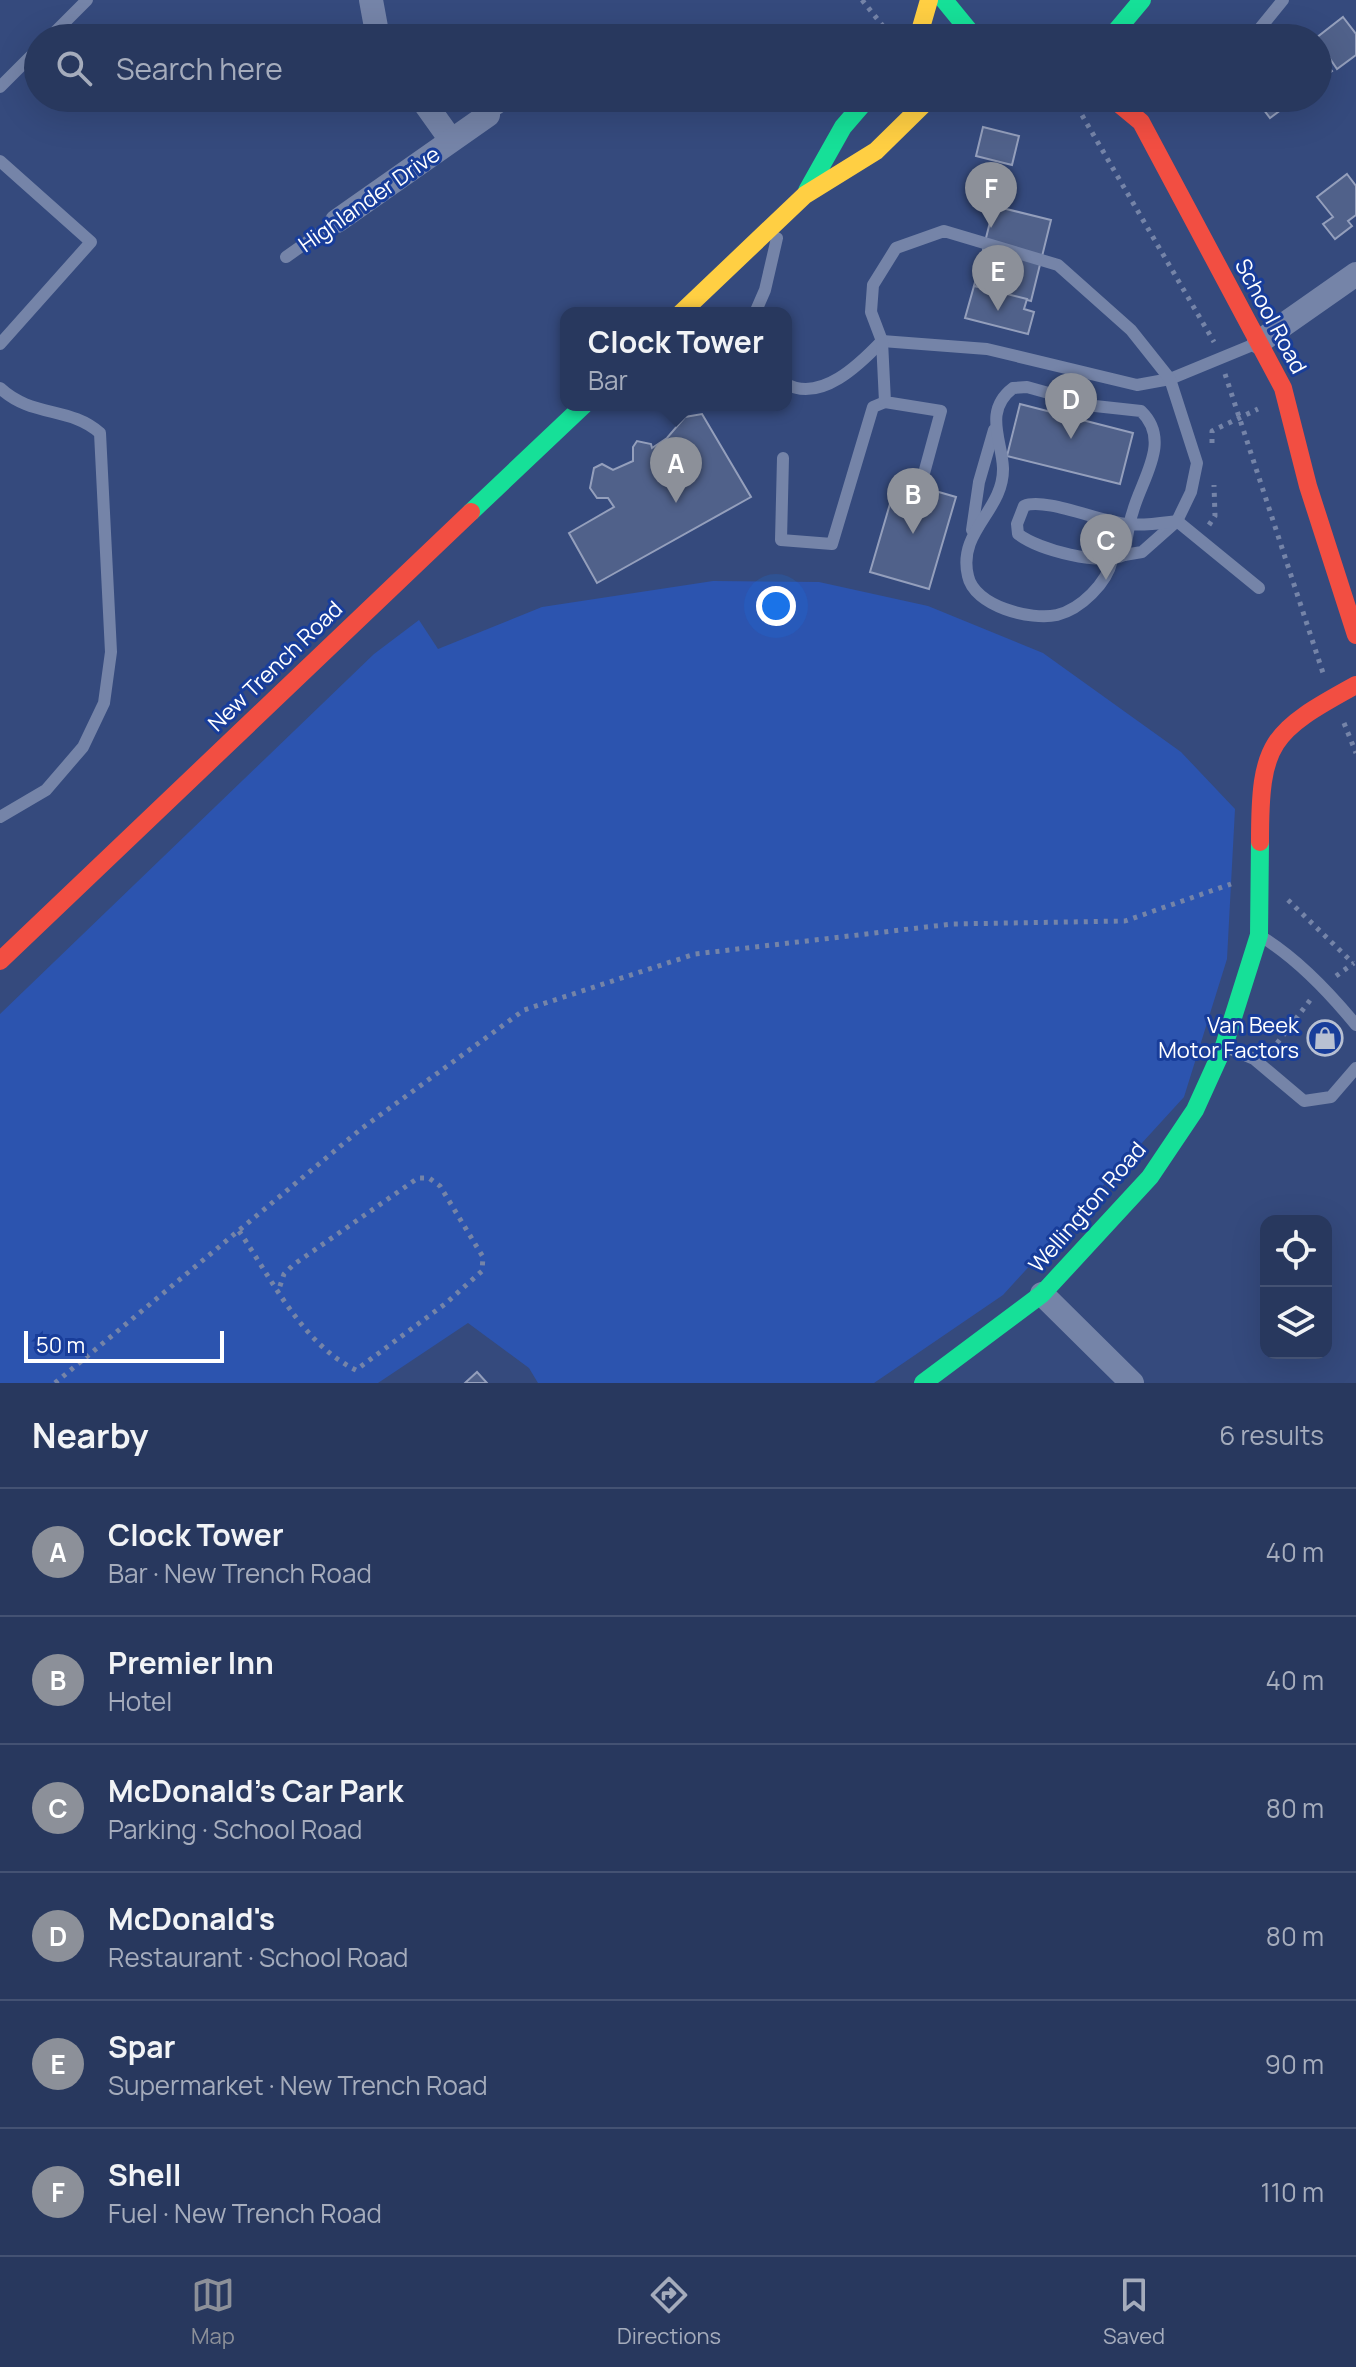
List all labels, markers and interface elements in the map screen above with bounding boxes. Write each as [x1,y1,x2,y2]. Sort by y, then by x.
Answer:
search box [24,24,1332,112]
icon: search [52,46,96,90]
text: Search here [116,48,283,89]
street label: Highlander Drive [292,139,446,259]
pin: F [965,162,1017,228]
pin: E [972,245,1024,311]
street label: School Road [1228,253,1314,379]
popup [560,307,792,411]
text: Clock Tower [588,321,764,362]
text: Bar [588,362,628,398]
pin: D [1045,373,1097,439]
pin: A [650,437,702,503]
pin: B [887,468,939,534]
pin: C [1080,514,1132,580]
your location [756,586,796,626]
street label: New Trench Road [201,594,349,738]
place label: Van Beek Motor Factors [1158,1010,1300,1065]
shop icon: Van Beek Motor Factors [1306,1019,1344,1057]
street label: Wellington Road [1022,1135,1152,1279]
map controls [1260,1215,1332,1359]
button: locate [1260,1215,1332,1287]
button: layers [1260,1287,1332,1359]
scale bar [24,1327,224,1363]
text: 50 m [36,1330,85,1360]
text: Nearby [32,1412,148,1458]
text: 6 results [1219,1417,1324,1453]
text: Clock Tower [108,1514,284,1555]
text: A [49,1534,67,1570]
text: 40 m [1266,1534,1324,1570]
text: Bar · New Trench Road [108,1555,372,1591]
text: Premier Inn [108,1642,274,1683]
text: B [50,1662,66,1698]
text: 40 m [1266,1662,1324,1698]
text: Hotel [108,1683,172,1719]
text: McDonald's Car Park [108,1770,403,1811]
text: C [48,1790,68,1826]
text: 80 m [1266,1790,1324,1826]
text: Parking · School Road [108,1811,363,1847]
text: McDonald's [108,1898,275,1939]
text: D [49,1918,67,1954]
text: 80 m [1266,1918,1324,1954]
text: Restaurant · School Road [108,1939,409,1975]
text: Spar [108,2026,175,2067]
text: E [50,2046,66,2082]
text: 90 m [1265,2046,1324,2082]
text: Supermarket · New Trench Road [108,2067,488,2103]
text: Shell [108,2154,181,2195]
text: F [51,2174,65,2210]
text: 110 m [1261,2174,1324,2210]
text: Fuel · New Trench Road [108,2195,382,2231]
tab: Map [191,2273,235,2351]
tab: Directions [617,2273,721,2351]
tab: Saved [1103,2273,1165,2351]

